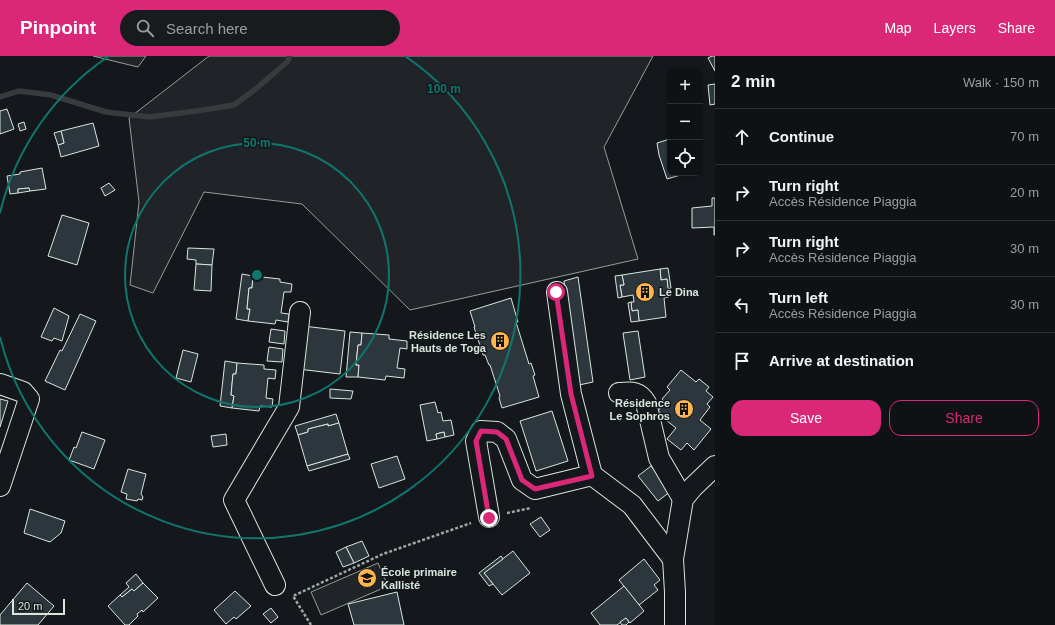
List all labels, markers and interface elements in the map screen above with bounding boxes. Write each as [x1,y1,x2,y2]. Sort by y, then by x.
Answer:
search box [120,10,400,46]
text: Pinpoint [20,17,96,38]
icon: search [134,17,156,39]
text: Search here [166,20,248,37]
text: Map [884,20,912,36]
text: Layers [934,20,976,36]
text: Share [998,20,1035,36]
map controls [667,68,703,176]
button: + [667,68,703,104]
text: 2 min [731,72,775,91]
text: Walk · 150 m [963,75,1039,90]
text: 100 m [427,82,461,96]
button: − [667,104,703,140]
icon: ahead [731,126,753,148]
text: Continue [769,128,834,145]
text: 70 m [1010,129,1039,144]
text: 50 m [243,136,271,150]
button: locate [667,140,703,176]
text: Turn right [769,177,839,194]
icon: right [731,182,753,204]
text: 20 m [1010,185,1039,200]
text: Accès Résidence Piaggia [769,194,916,209]
text: Turn right [769,233,839,250]
icon: right [731,238,753,260]
text: 30 m [1010,241,1039,256]
text: Accès Résidence Piaggia [769,250,916,265]
centre of rings [250,268,264,282]
building icon: Le Dina [634,281,656,303]
route start [547,283,565,301]
place label: Le Dina [659,286,700,298]
text: Turn left [769,289,828,306]
icon: left [731,294,753,316]
text: 30 m [1010,297,1039,312]
text: Accès Résidence Piaggia [769,306,916,321]
place label: Résidence Les Hauts de Toga [409,329,487,354]
building icon: Résidence Les Hauts de Toga [489,330,511,352]
icon: arrive [731,350,753,372]
text: Arrive at destination [769,352,914,369]
place label: Résidence Le Sophros [609,397,670,422]
building icon: Résidence Le Sophros [673,398,695,420]
button: Save [731,400,881,436]
button: Share [889,400,1039,436]
route end [480,509,498,527]
place label: École primaire Kallisté [381,566,457,591]
school or university icon: École primaire Kallisté [356,567,378,589]
scale bar [12,597,65,616]
text: 20 m [18,600,42,612]

